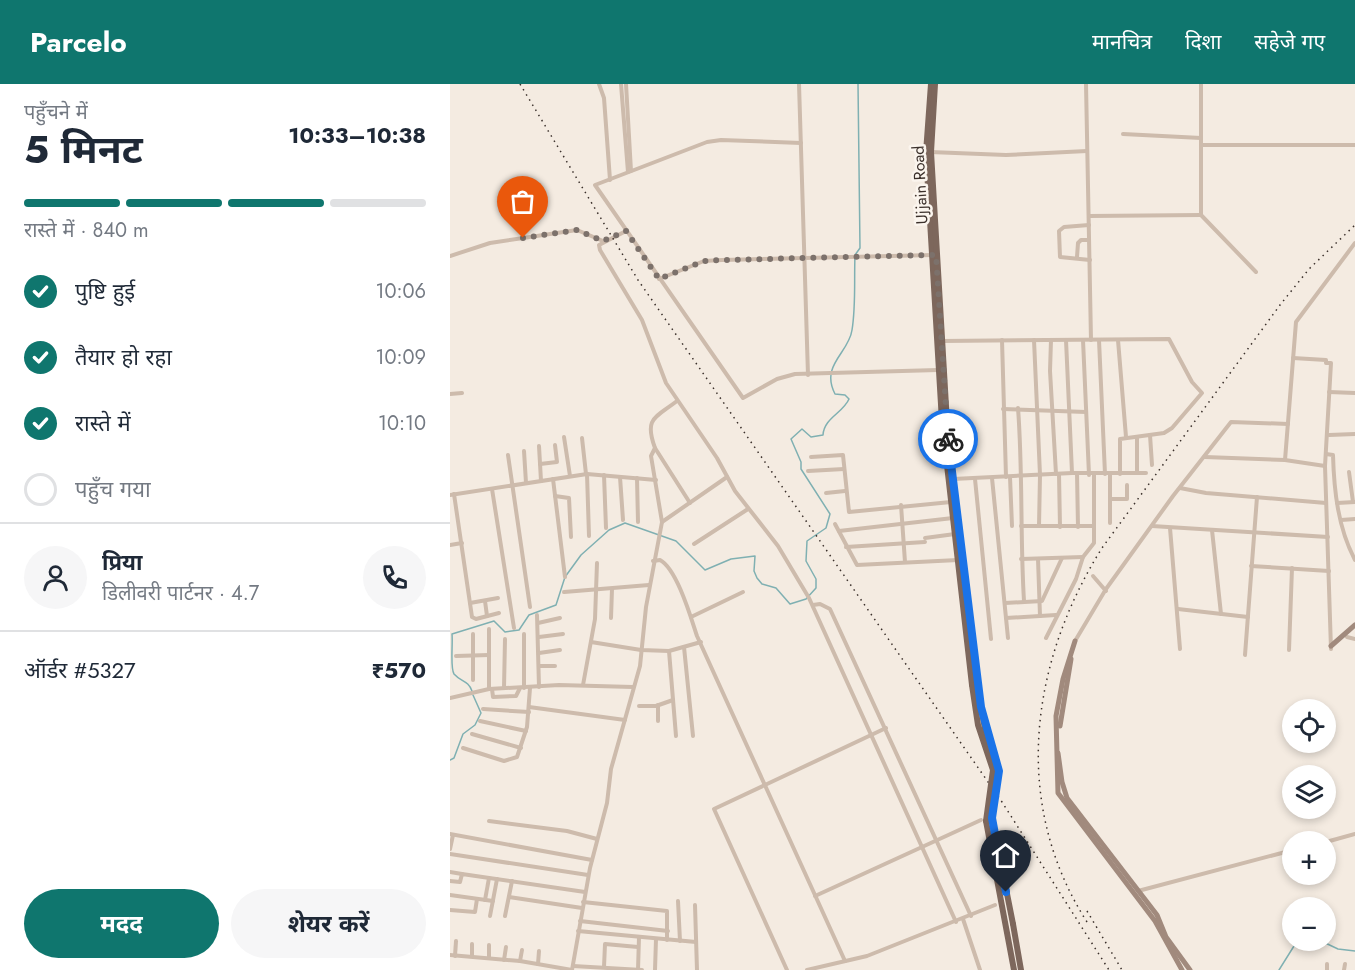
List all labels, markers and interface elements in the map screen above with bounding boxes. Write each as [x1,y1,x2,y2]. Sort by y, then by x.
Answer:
text: Parcelo [30,22,127,63]
text: मानचित्र [1092,27,1152,57]
text: दिशा [1185,27,1221,57]
text: सहेजे गए [1254,27,1325,57]
text: पहुँचने में [24,98,88,127]
text: 10:33–10:38 [288,119,426,151]
text: 5 मिनट [24,121,143,178]
street label: Ujjain Road [906,145,934,225]
pin [497,176,548,238]
icon: bag [506,185,539,218]
text: रास्ते में · 840 m [24,216,149,245]
icon: check [24,275,57,308]
text: पुष्टि हुई [75,275,135,307]
text: 10:06 [375,277,426,306]
icon: check [24,341,57,374]
text: तैयार हो रहा [75,341,172,373]
text: 10:09 [375,343,426,372]
icon: check [24,407,57,440]
text: रास्ते में [75,407,131,439]
text: 10:10 [378,409,426,438]
courier [918,409,978,469]
icon: bike [932,423,965,456]
text: पहुँच गया [75,473,151,505]
button: person [24,546,87,609]
text: प्रिया [102,546,142,578]
button: phone [363,546,426,609]
text: डिलीवरी पार्टनर · 4.7 [102,579,259,608]
text: ऑर्डर #5327 [24,654,136,686]
text: ₹570 [371,654,426,686]
map controls [1282,699,1336,951]
button: locate [1282,699,1336,753]
button: layers [1282,765,1336,819]
pin [980,830,1031,892]
button: + [1282,831,1336,885]
icon: home [989,839,1022,872]
button: मदद [24,889,219,958]
button: शेयर करें [231,889,426,958]
button: − [1282,897,1336,951]

